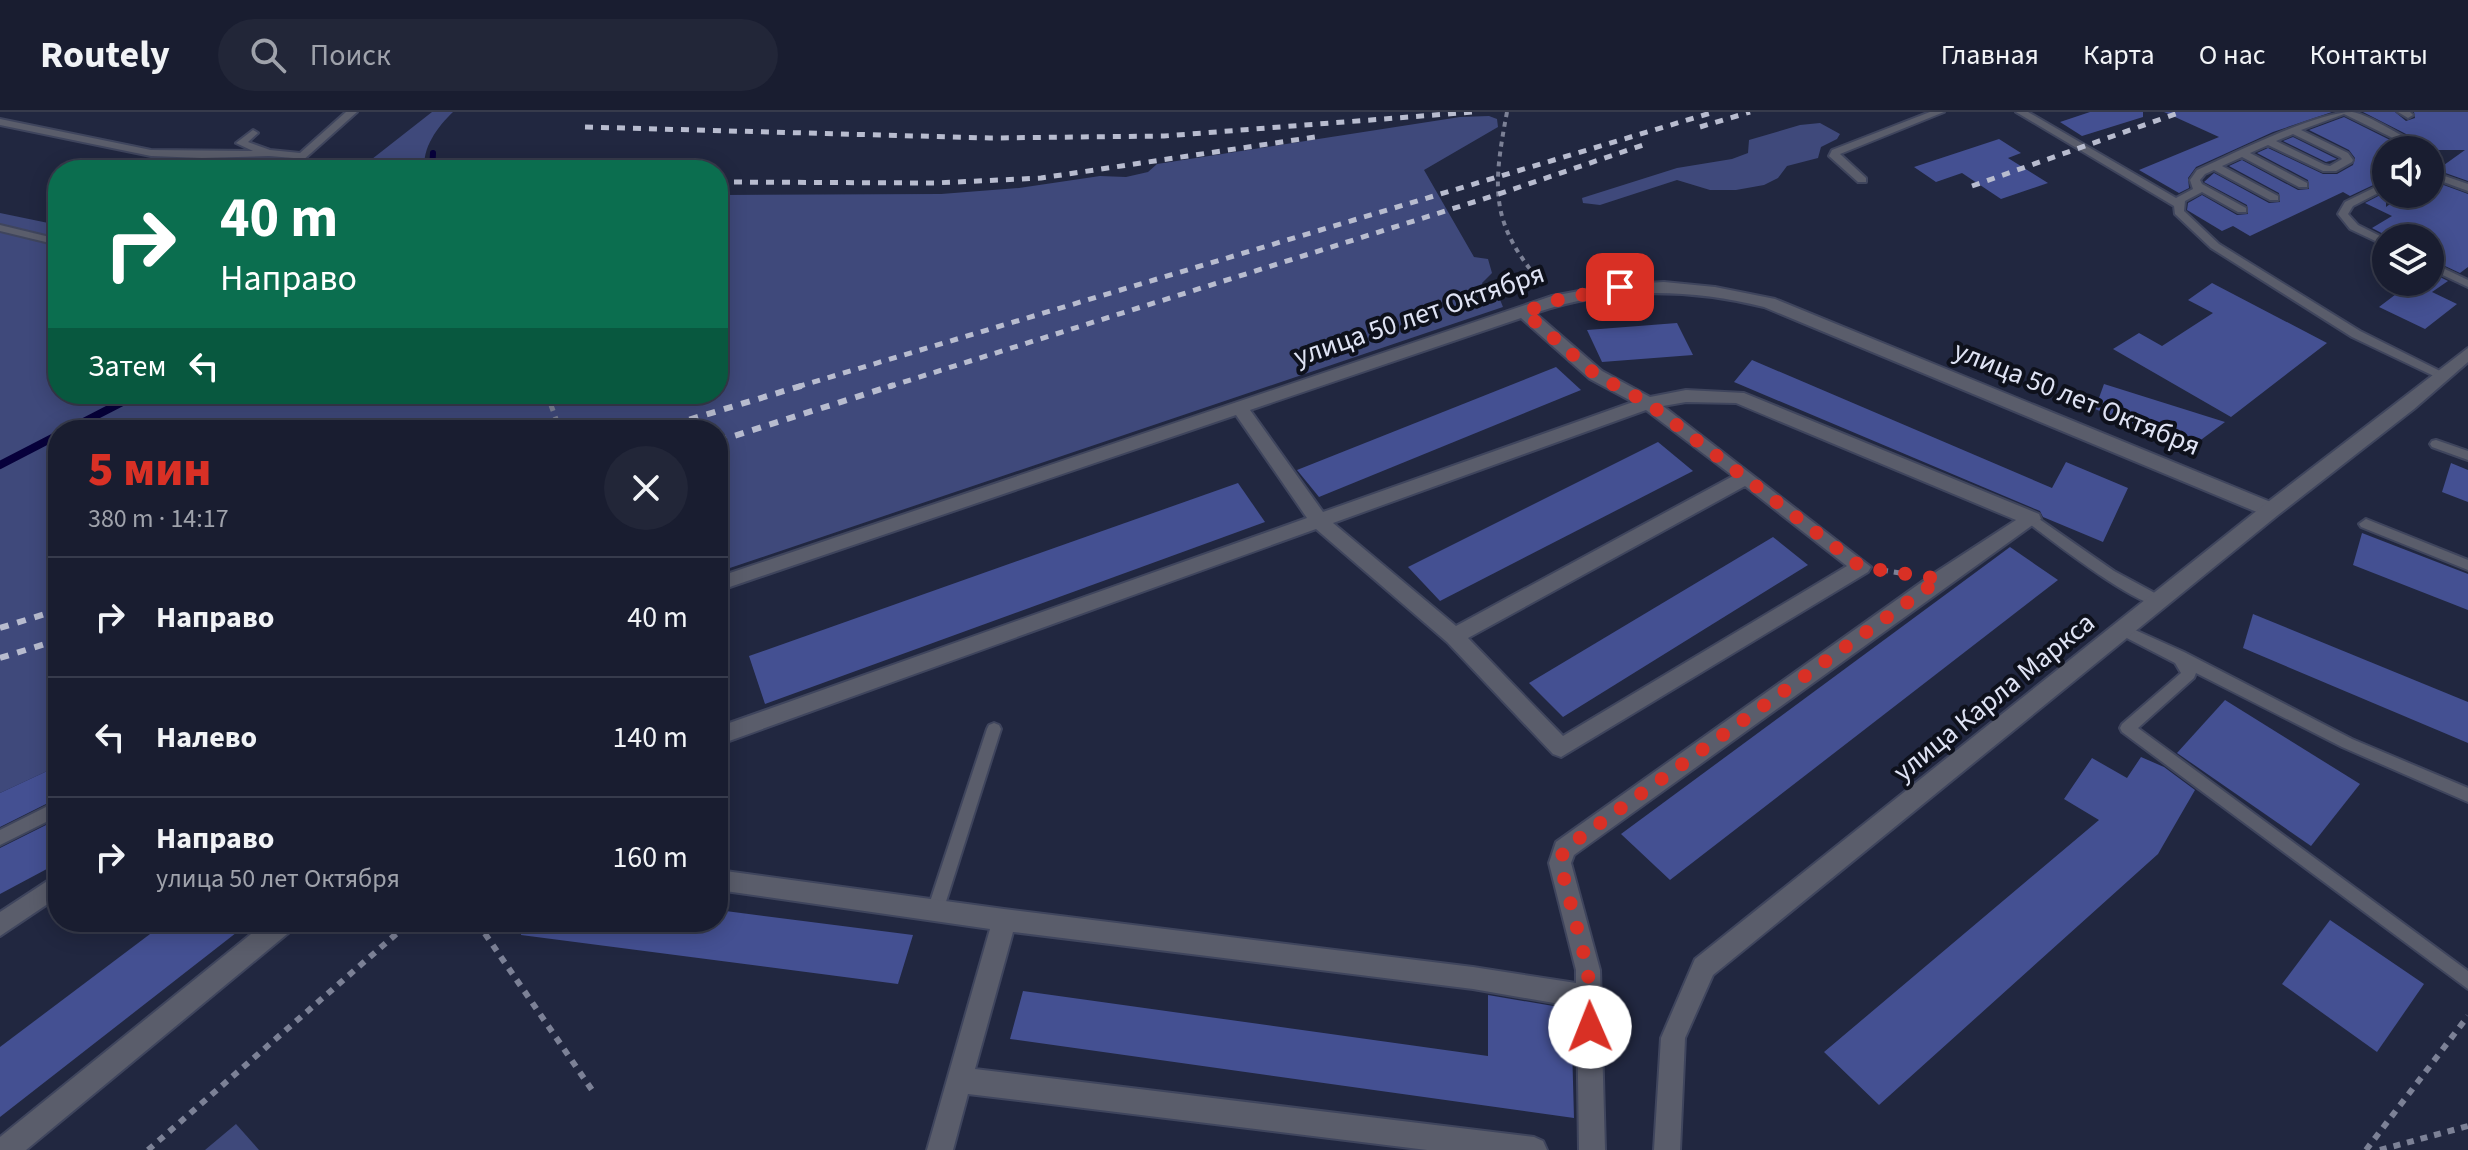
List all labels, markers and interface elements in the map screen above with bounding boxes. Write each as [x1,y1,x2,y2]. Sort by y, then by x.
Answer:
search box [218,19,778,91]
text: Routely [40,28,170,82]
icon: search [246,33,290,77]
text: Поиск [310,34,391,77]
text: Главная [1941,35,2039,75]
text: Карта [2083,35,2155,75]
text: О нас [2199,35,2266,75]
text: Контакты [2310,35,2428,75]
map controls [2372,136,2444,296]
button: sound [2372,136,2444,208]
text: 40 m [220,179,338,258]
icon: right [88,192,192,296]
button: layers [2372,224,2444,296]
text: Направо [220,253,357,304]
street label: улица 50 лет Октября [1288,253,1550,377]
pin [1586,253,1654,321]
icon: arrive [1598,265,1642,309]
street label: улица 50 лет Октября [1948,330,2206,466]
icon: left [182,344,226,388]
text: Затем [88,345,166,388]
text: 5 мин [88,436,211,504]
button: close [604,446,688,530]
text: 380 m · 14:17 [88,500,229,537]
icon: right [88,595,132,639]
text: Направо [156,596,274,639]
text: 40 m [627,596,688,639]
street label: улица Карла Маркса [1884,603,2104,791]
icon: left [88,715,132,759]
text: Налево [156,716,257,759]
text: 140 m [612,716,688,759]
text: Направо [156,817,274,860]
icon: right [88,835,132,879]
text: 160 m [612,836,688,879]
text: улица 50 лет Октября [156,860,400,897]
position arrow [1548,985,1632,1069]

